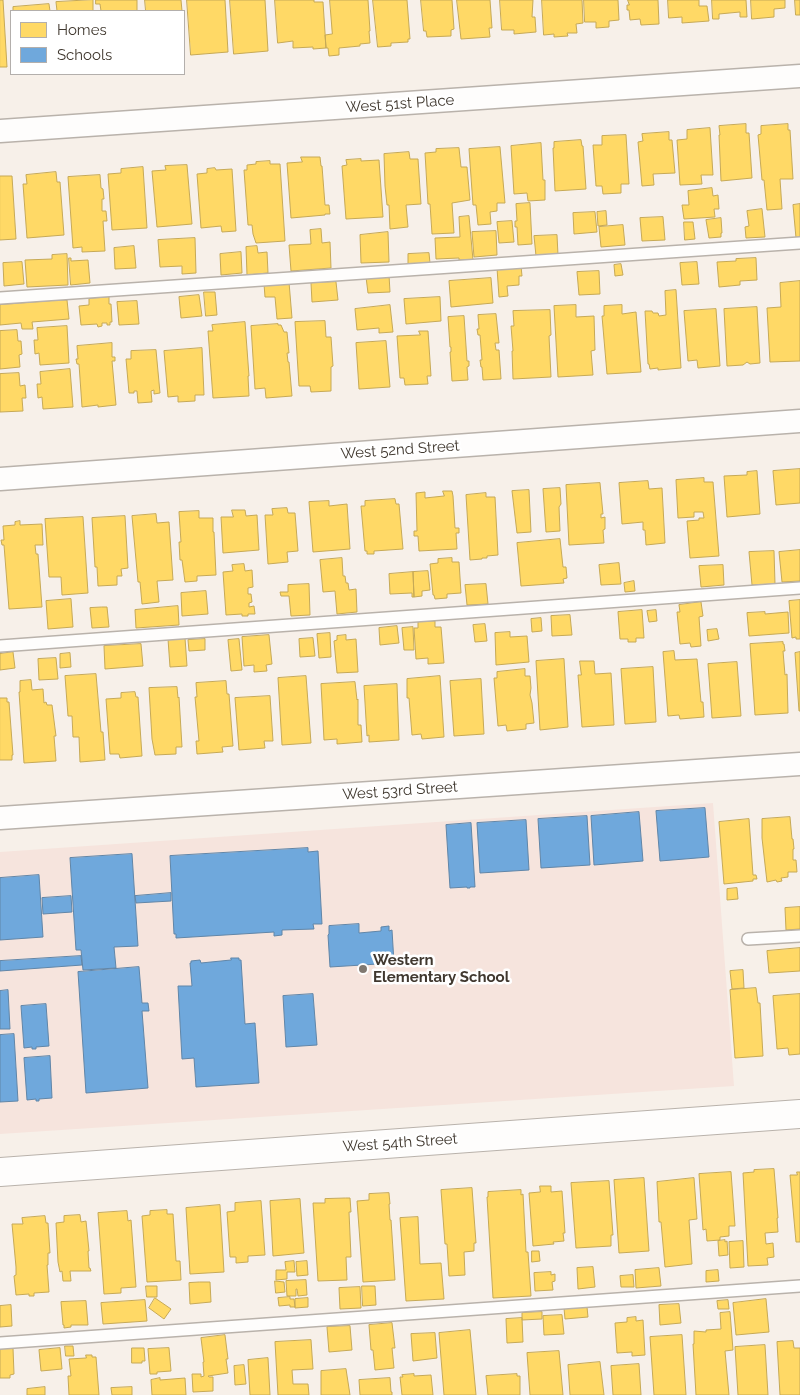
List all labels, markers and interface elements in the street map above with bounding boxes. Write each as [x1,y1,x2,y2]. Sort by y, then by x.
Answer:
legend [10,10,185,75]
text: Homes [57,21,107,39]
text: Schools [57,46,112,64]
street label: West 51st Place [345,91,455,117]
street label: West 52nd Street [340,437,460,463]
street label: West 53rd Street [342,778,458,804]
place label: Western Elementary School [373,951,509,986]
marker: Western Elementary School [357,963,369,975]
street label: West 54th Street [342,1130,458,1156]

